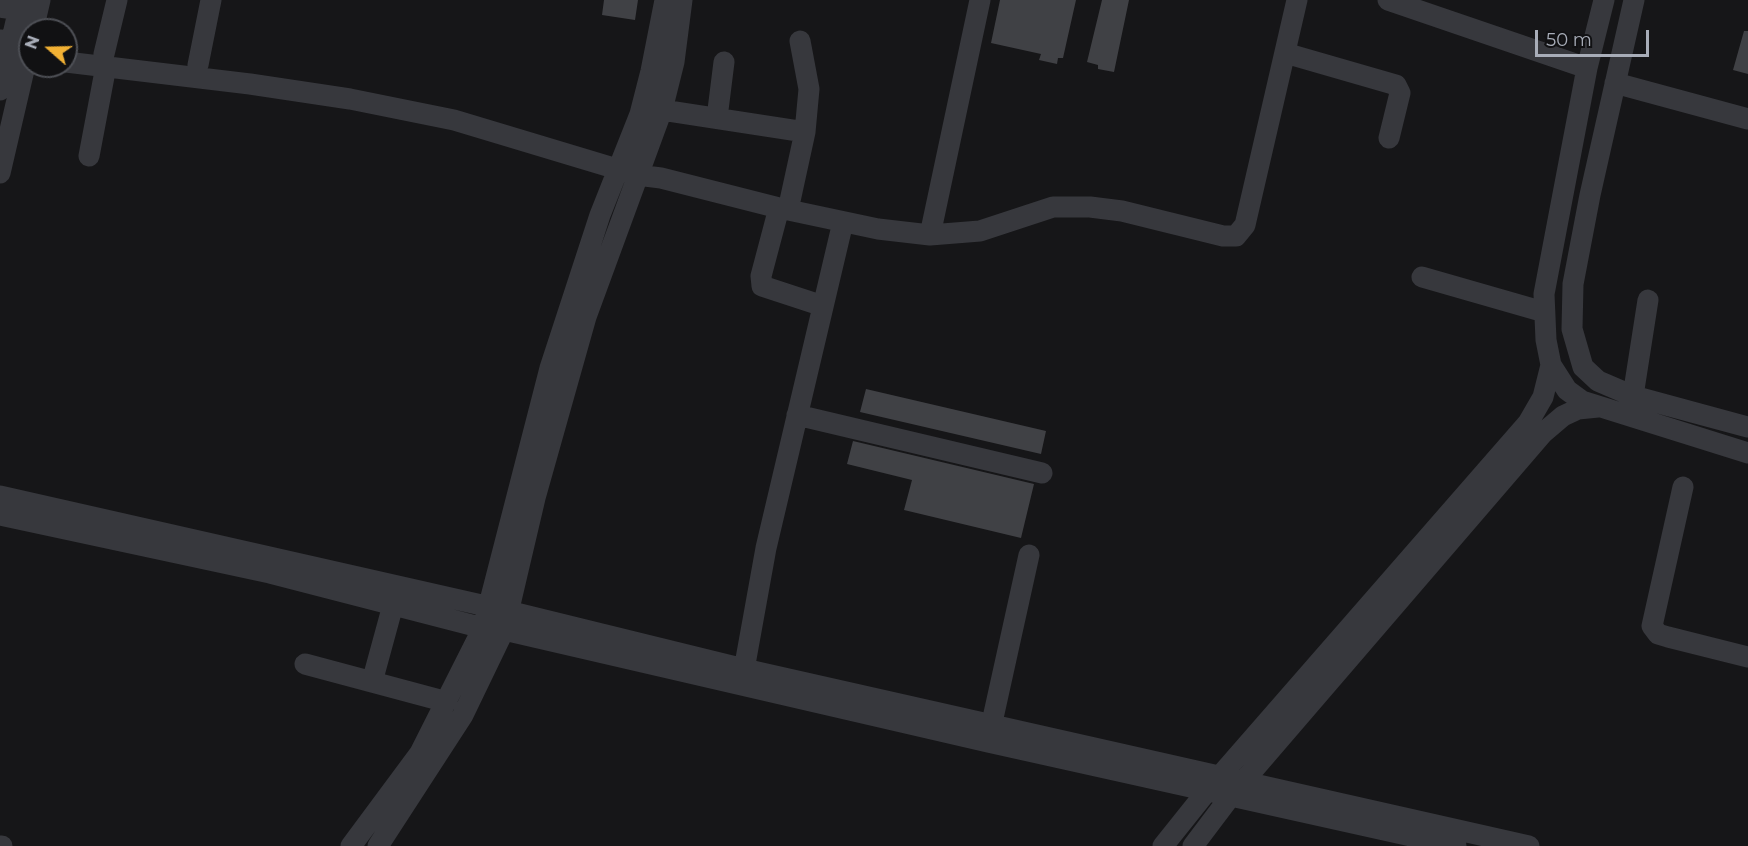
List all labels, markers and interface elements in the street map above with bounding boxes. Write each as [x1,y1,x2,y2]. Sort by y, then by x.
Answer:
north arrow [18,18,78,78]
scale bar [1538,18,1652,56]
text: 50 m [1546,29,1592,51]
text: N [21,33,44,52]

